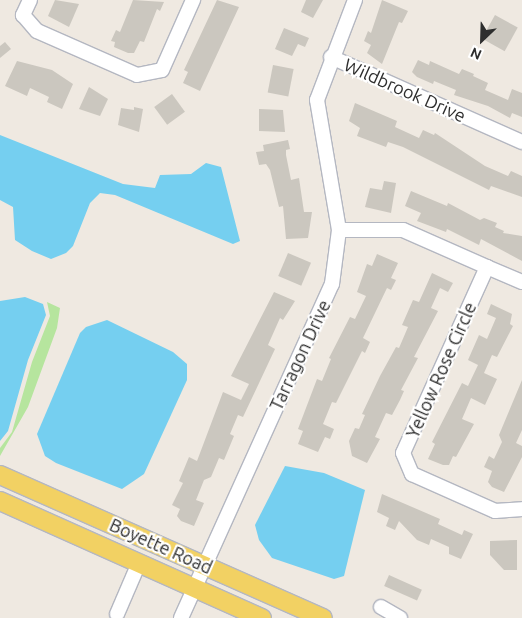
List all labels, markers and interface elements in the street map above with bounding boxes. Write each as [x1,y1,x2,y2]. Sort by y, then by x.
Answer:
north arrow [457,15,507,65]
text: N [468,44,484,63]
street label: Wildbrook Drive [341,54,469,126]
street label: Tarragon Drive [265,296,335,414]
street label: Yellow Rose Circle [401,299,481,441]
street label: Boyette Road [106,514,216,578]

